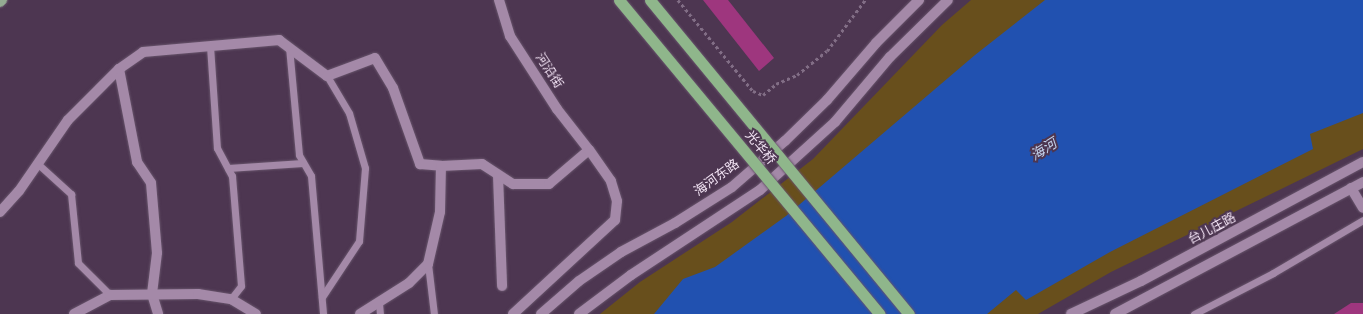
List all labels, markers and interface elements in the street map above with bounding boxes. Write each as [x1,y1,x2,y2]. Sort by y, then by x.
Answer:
street label: 河沿街 [532,50,566,92]
street label: 光华桥 [741,128,779,168]
water label: 海河 [1028,135,1060,165]
street label: 海河东路 [691,156,743,200]
street label: 台儿庄路 [1185,210,1239,248]

